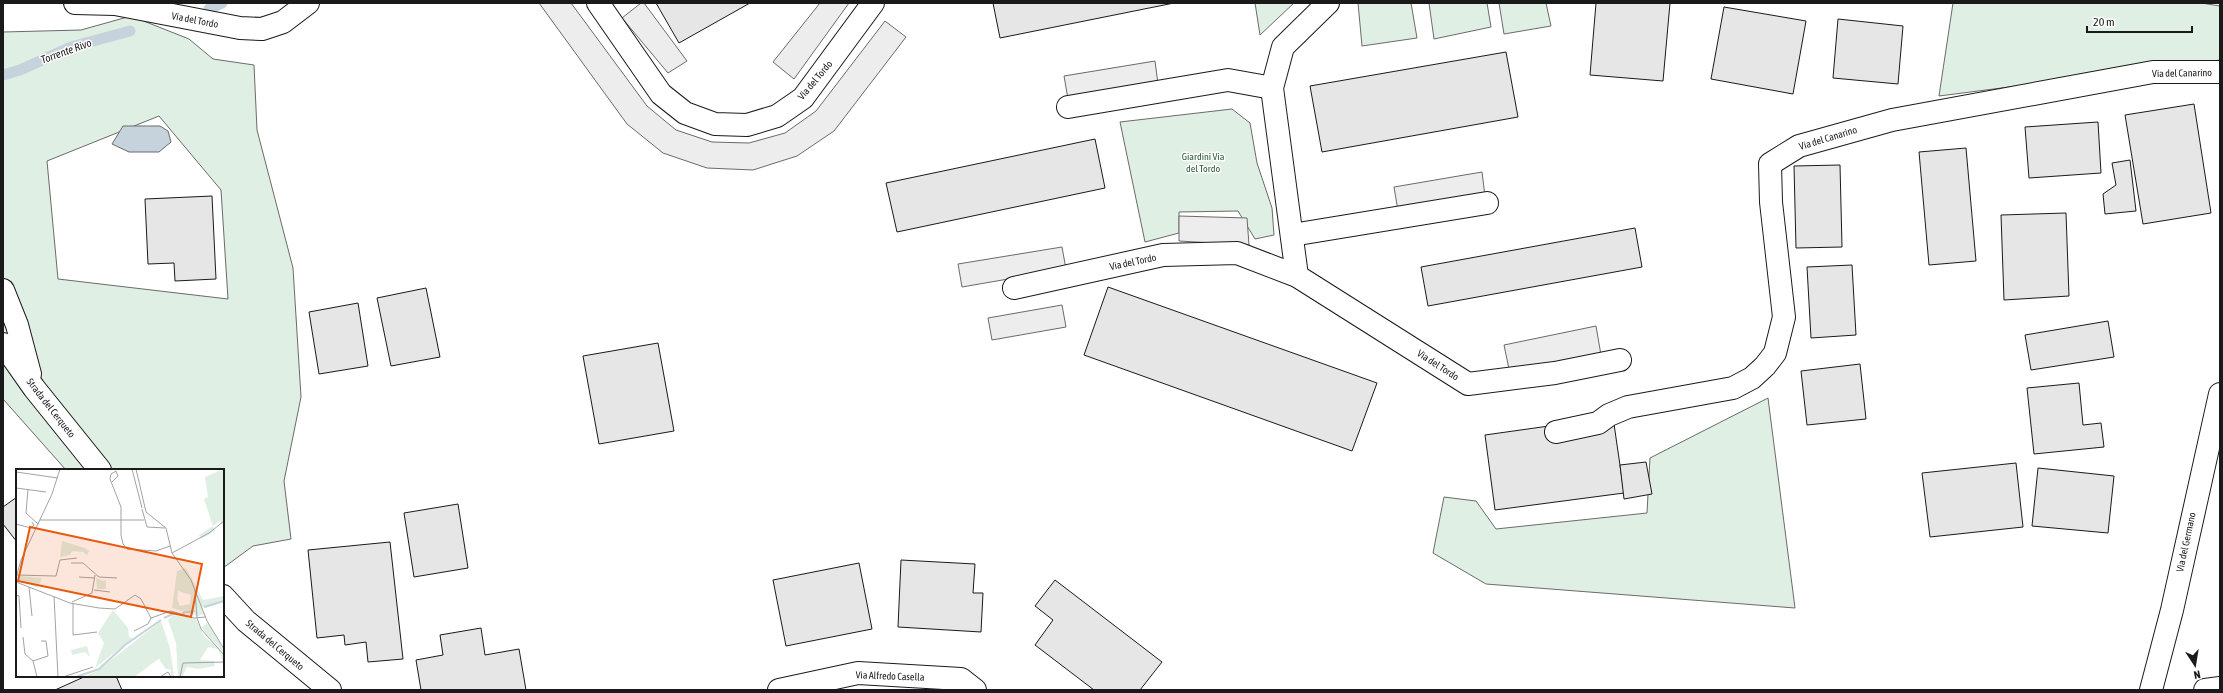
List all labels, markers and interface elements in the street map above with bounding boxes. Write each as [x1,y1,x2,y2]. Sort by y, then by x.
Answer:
scale bar [2087,8,2192,34]
street label: Via del Tordo [171,10,220,30]
text: 20 m [2093,15,2115,29]
water label: Torrente Rivo [39,36,93,66]
street label: Via del Tordo [796,58,835,102]
street label: Via del Canarino [2152,67,2212,79]
street label: Via del Canarino [1798,124,1859,152]
park label: Giardini Via del Tordo [1182,151,1225,174]
street label: Via del Tordo [1109,252,1158,272]
street label: Via del Tordo [1415,347,1461,383]
street label: Strada del Cerqueto [24,376,78,440]
inset map [16,469,224,677]
street label: Via del Germano [2174,511,2198,573]
street label: Strada del Cerqueto [244,618,306,673]
north arrow [2175,645,2215,685]
text: N [2193,668,2202,681]
street label: Via Alfredo Casella [855,669,925,683]

